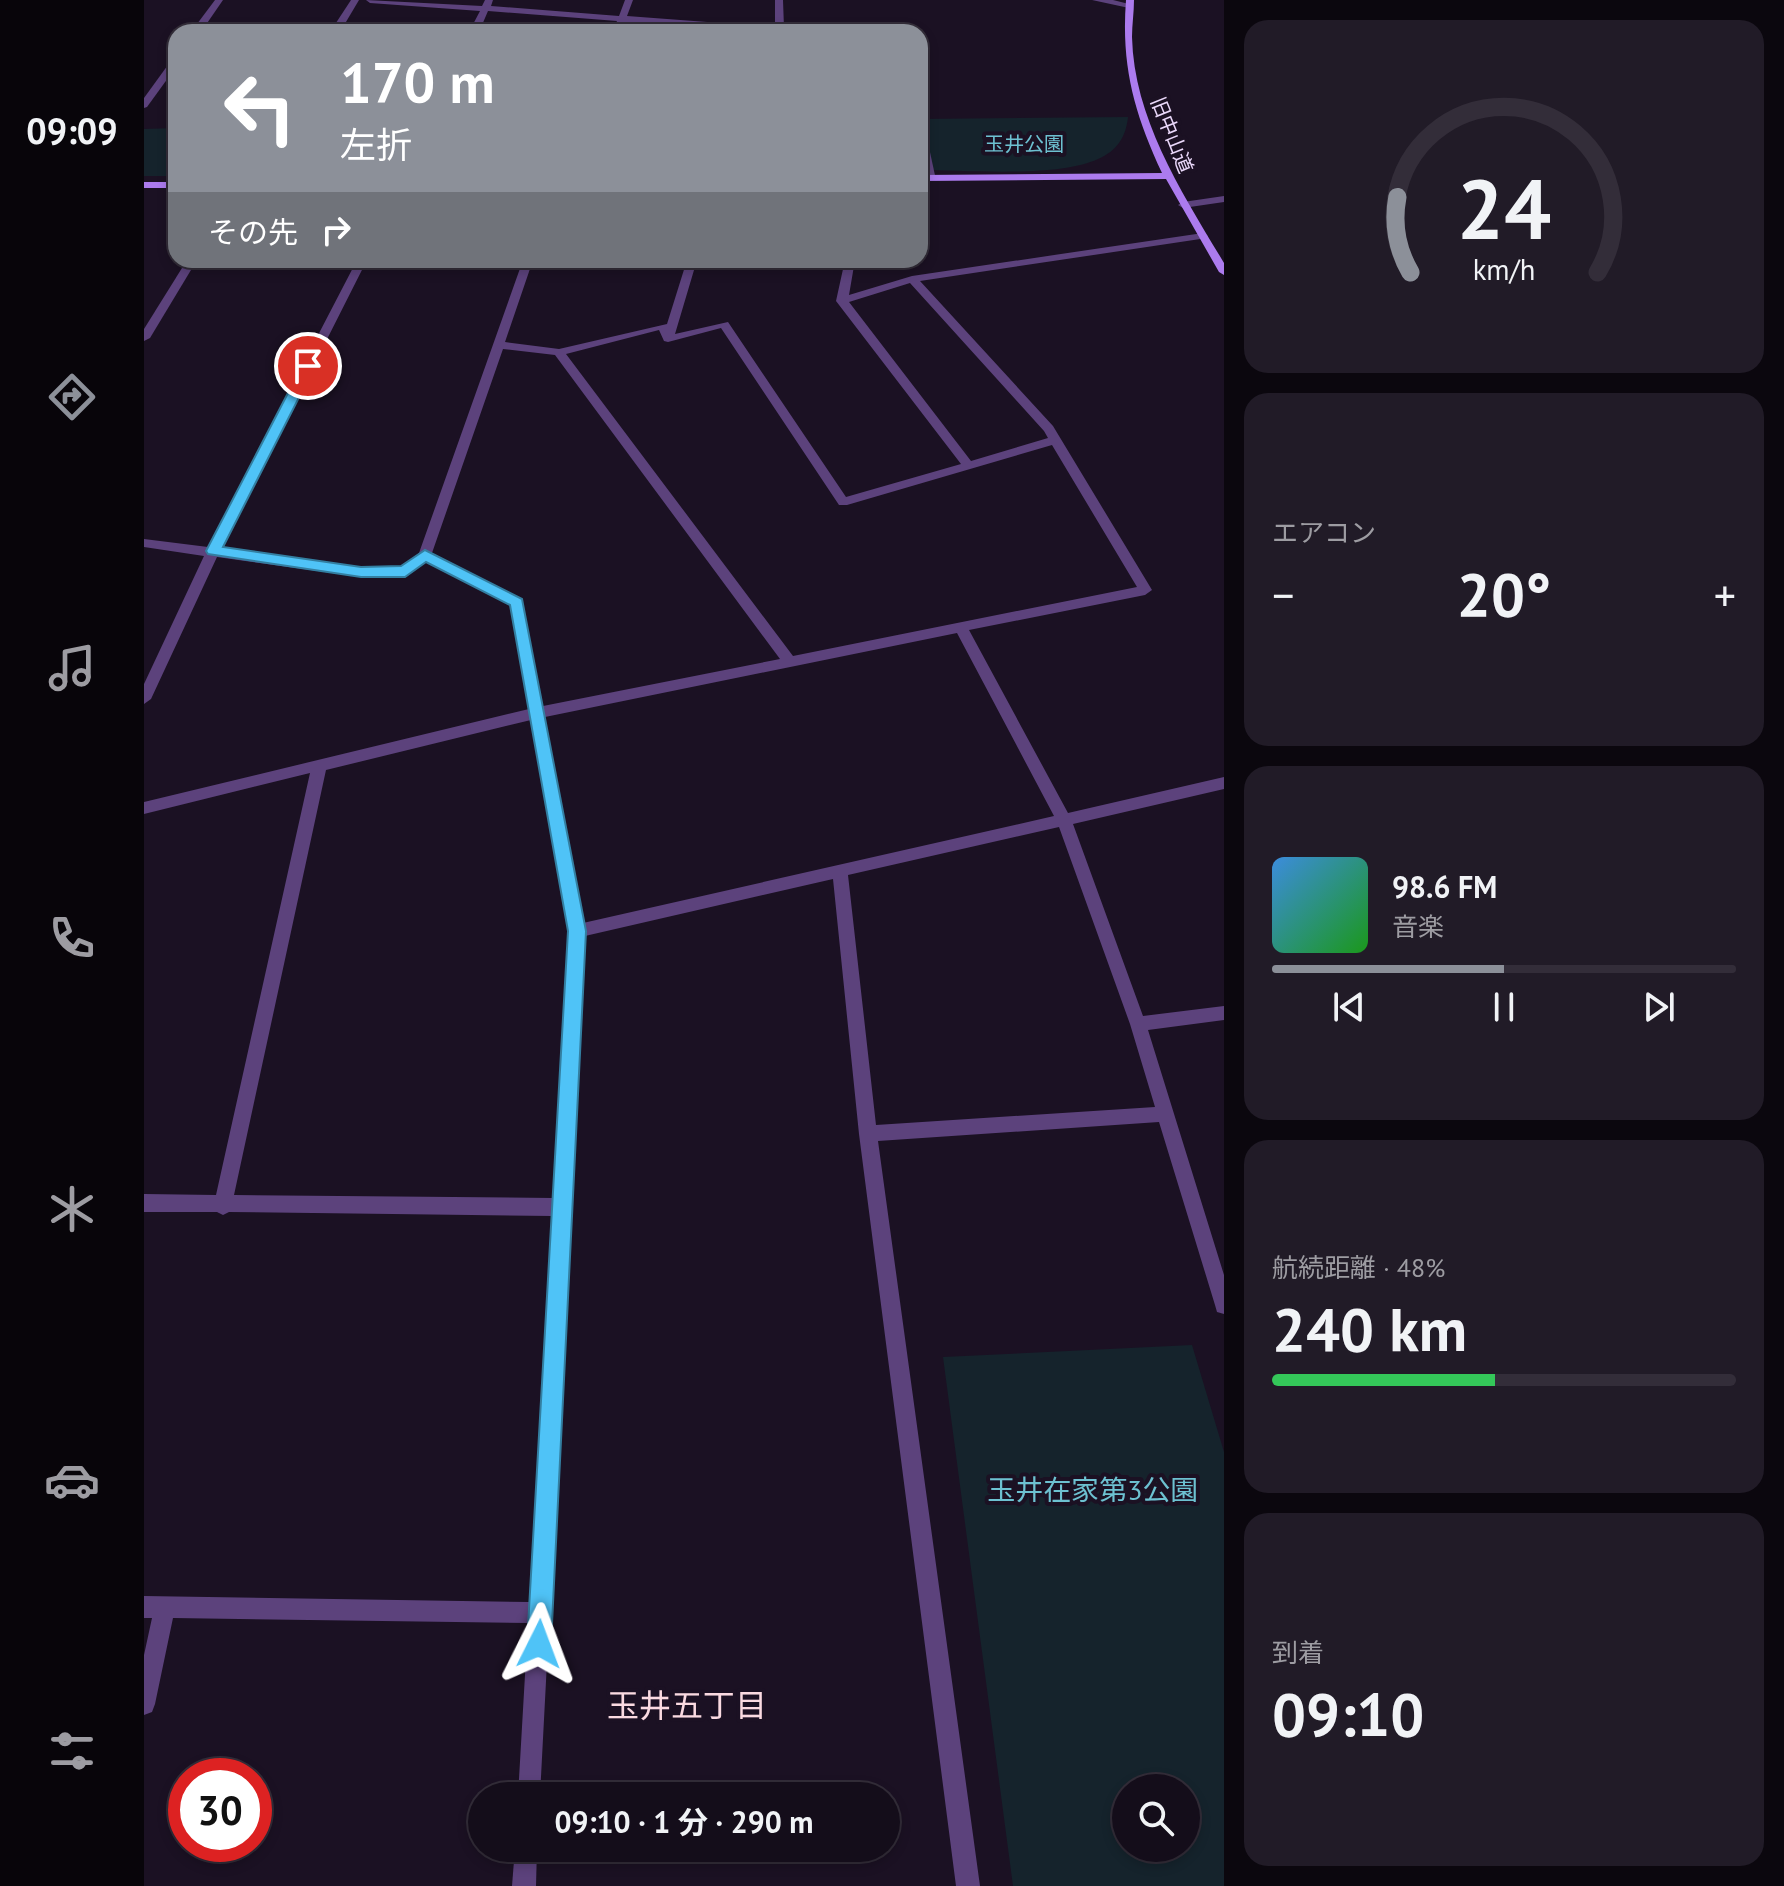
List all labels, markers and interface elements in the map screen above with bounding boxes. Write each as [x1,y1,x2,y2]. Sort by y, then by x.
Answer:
text: 170 m [340,46,495,118]
icon: left [208,56,312,160]
street label: 旧中山道 [1145,93,1199,177]
text: 09:09 [26,107,118,154]
text: 左折 [340,121,412,168]
park label: 玉井公園 [984,131,1064,157]
text: 24 [1457,153,1551,261]
icon: right [314,208,358,252]
text: その先 [208,212,298,251]
text: km/h [1473,251,1535,288]
pin [274,332,342,400]
icon: arrive [286,344,330,388]
icon: directions [44,369,100,425]
text: エアコン [1272,516,1376,549]
text: 20° [1457,555,1551,633]
text: − [1272,566,1294,623]
text: + [1714,566,1736,623]
icon: music [44,640,100,696]
text: 98.6 FM [1392,867,1497,906]
icon: phone [44,910,100,966]
text: 音楽 [1392,910,1444,943]
icon: previous [1327,985,1371,1029]
icon: pause [1482,985,1526,1029]
icon: next [1637,985,1681,1029]
icon: climate [44,1181,100,1237]
text: 航続距離 · 48% [1272,1251,1445,1284]
text: 240 km [1272,1290,1467,1368]
icon: car [44,1452,100,1508]
park label: 玉井在家第3公園 [987,1471,1199,1508]
position arrow [497,1602,581,1686]
text: 到着 [1272,1636,1324,1669]
text: 09:10 [1272,1675,1424,1753]
district label: 玉井五丁目 [607,1684,767,1726]
icon: filters [44,1723,100,1779]
speed limit sign: 30 [168,1758,272,1862]
map controls [1112,1774,1200,1862]
button: search [1112,1774,1200,1862]
text: 09:10 · 1 分 · 290 m [554,1802,814,1841]

